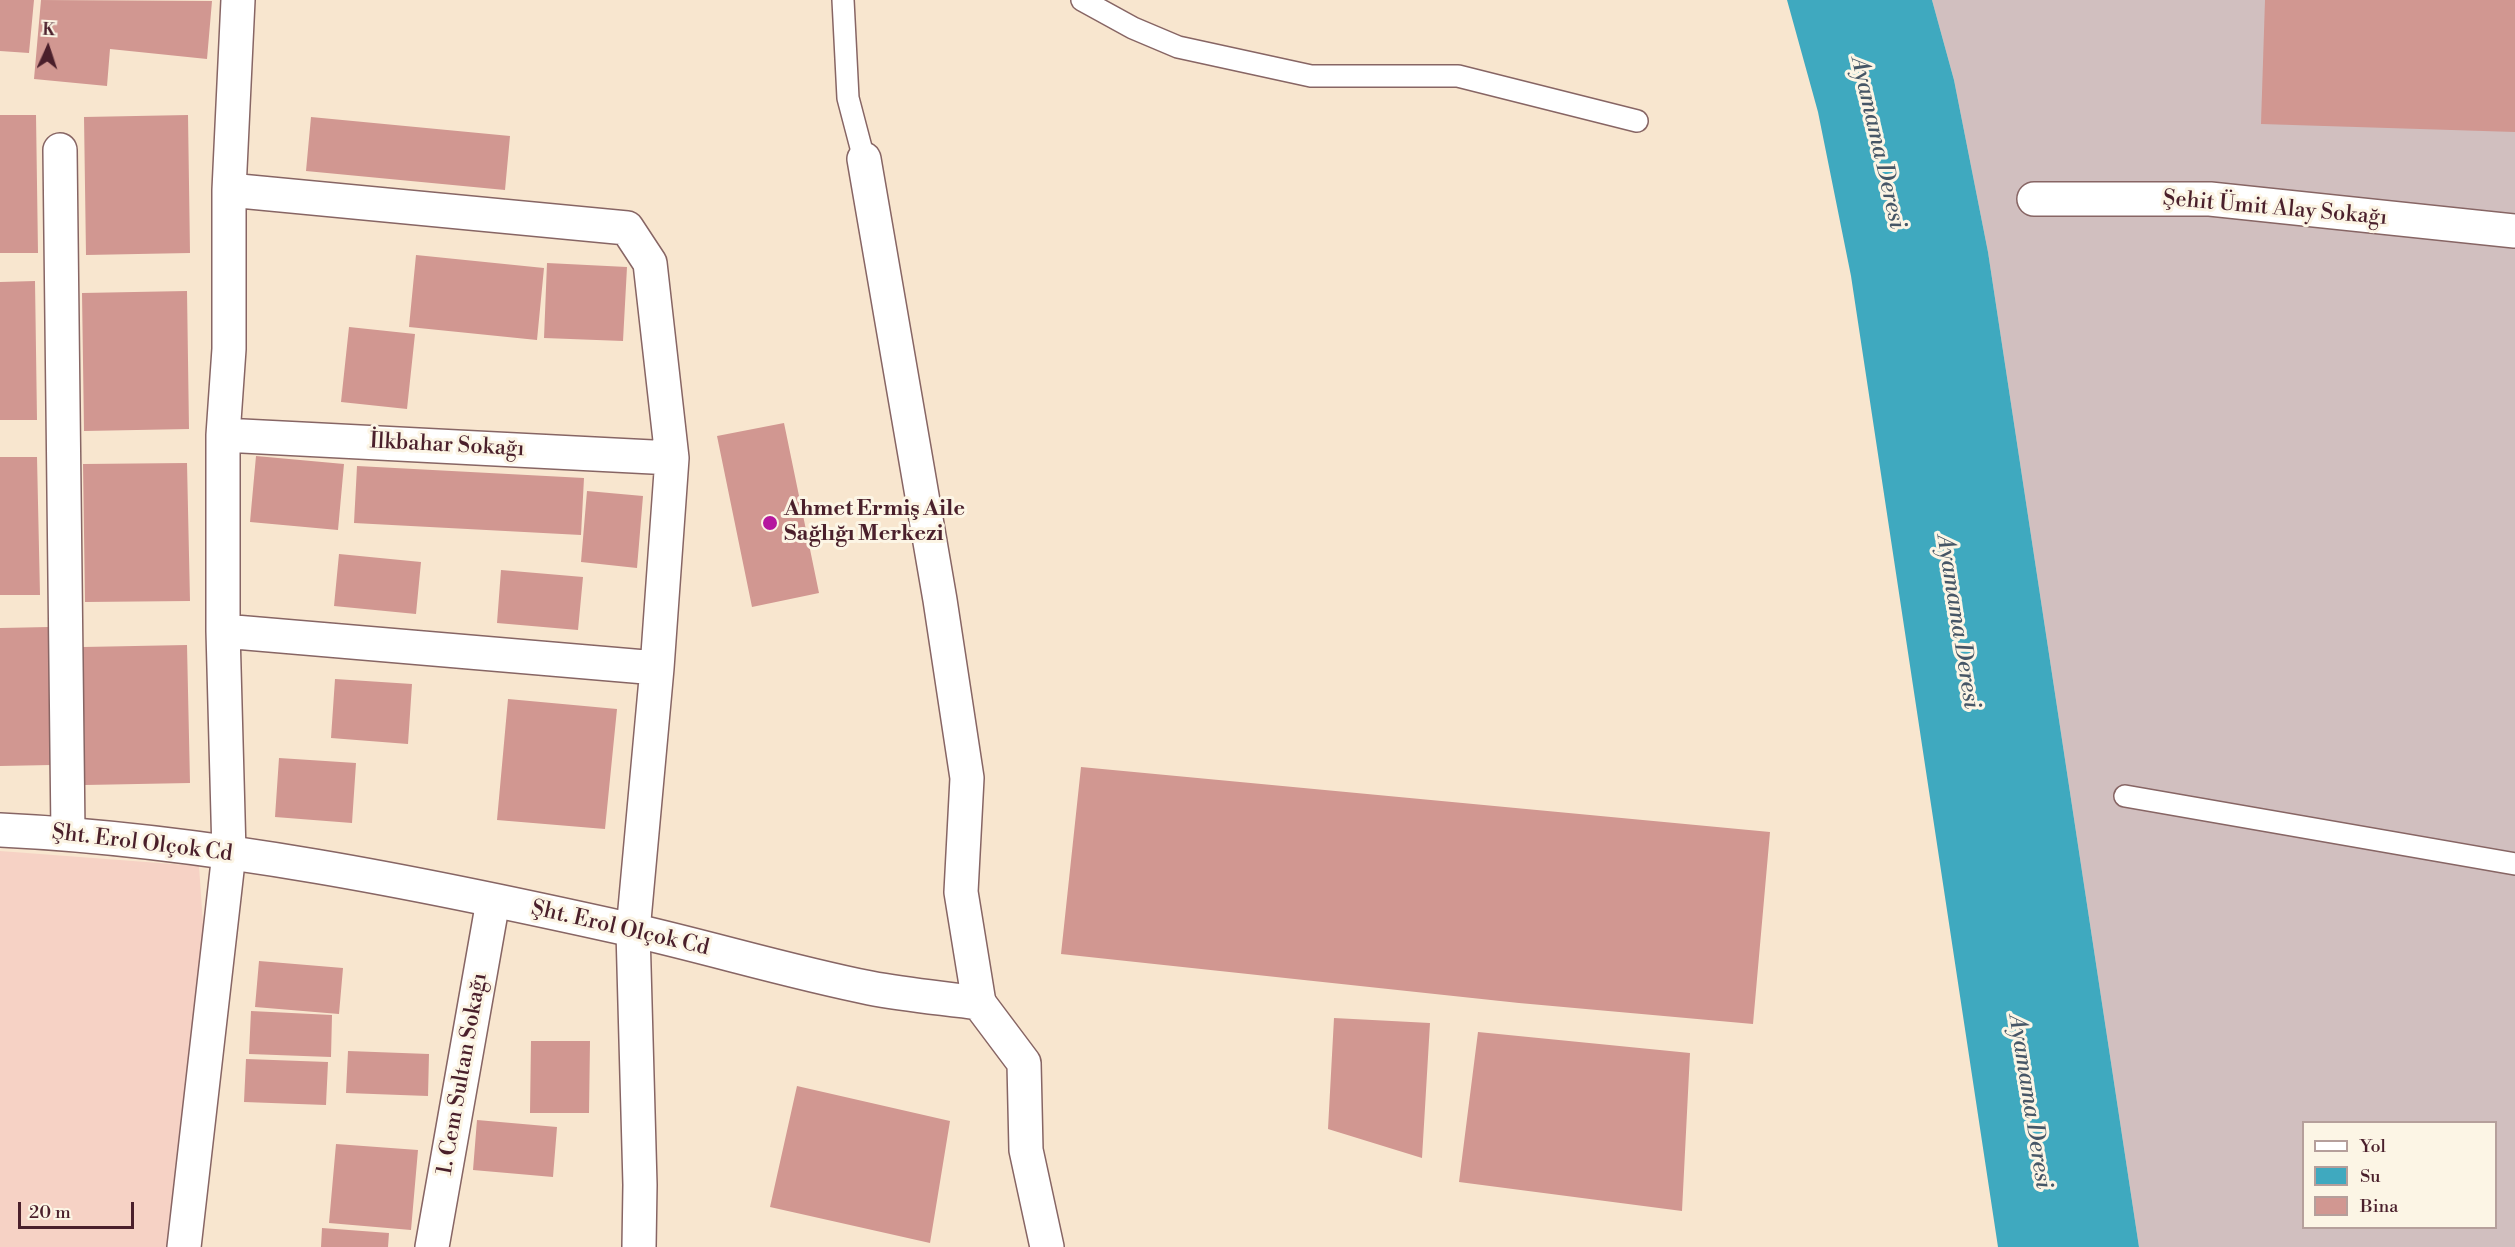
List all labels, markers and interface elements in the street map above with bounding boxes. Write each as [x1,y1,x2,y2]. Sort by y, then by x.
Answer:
north arrow [18,18,78,78]
text: K [42,20,56,40]
water label: Ayamama Deresi [1843,54,1911,232]
street label: Şehit Ümit Alay Sokağı [2162,186,2388,232]
street label: İlkbahar Sokağı [369,429,525,463]
place label: Ahmet Ermiş Aile Sağlığı Merkezi [784,497,965,548]
marker: Ahmet Ermiş Aile Sağlığı Merkezi [761,514,779,532]
water label: Ayamama Deresi [1929,533,1985,711]
street label: Şht. Erol Olçok Cd [50,820,234,868]
street label: Şht. Erol Olçok Cd [529,896,711,962]
street label: 1. Cem Sultan Sokağı [432,971,494,1177]
water label: Ayamama Deresi [2001,1013,2057,1191]
legend [2302,1121,2497,1229]
text: Yol [2360,1135,2386,1158]
text: Su [2360,1165,2381,1188]
scale bar [21,1190,136,1228]
text: Bina [2360,1195,2398,1218]
text: 20 m [29,1201,71,1224]

